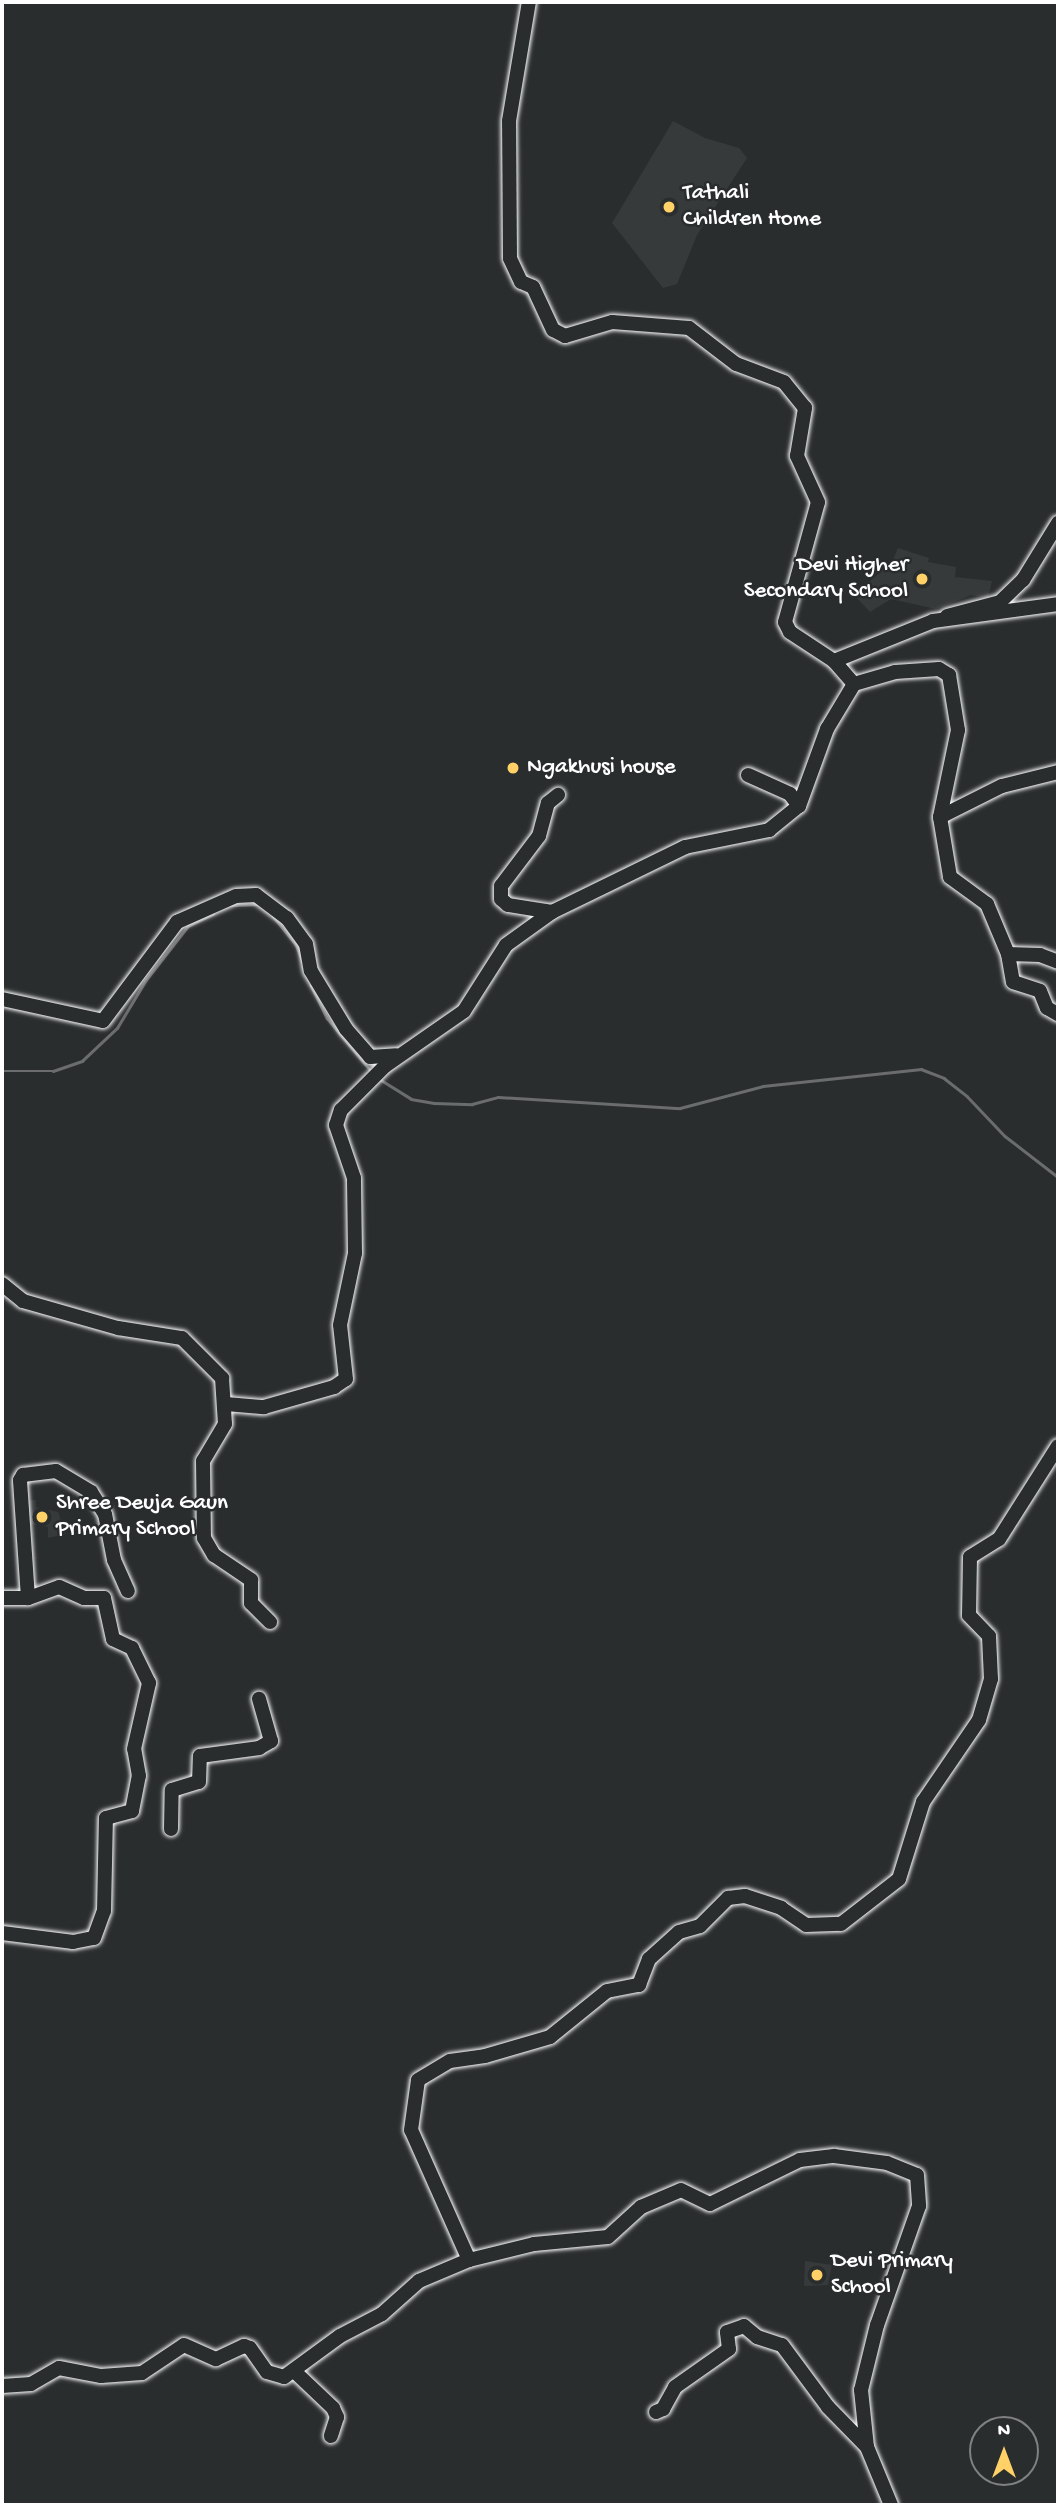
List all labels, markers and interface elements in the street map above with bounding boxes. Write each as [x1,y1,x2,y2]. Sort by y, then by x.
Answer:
place label: Tathali Children Home [683,180,821,234]
marker: Tathali Children Home [661,199,677,215]
place label: Devi Higher Secondary School [744,552,908,606]
marker: Devi Higher Secondary School [914,571,930,587]
place label: Ngakhusi house [527,754,676,782]
marker: Ngakhusi house [505,760,521,776]
place label: Shree Deuja Gaun Primary School [56,1490,228,1544]
marker: Shree Deuja Gaun Primary School [34,1509,50,1525]
place label: Devi Primary School [831,2248,953,2302]
marker: Devi Primary School [809,2267,825,2283]
north arrow [969,2416,1039,2486]
text: N [998,2420,1010,2443]

